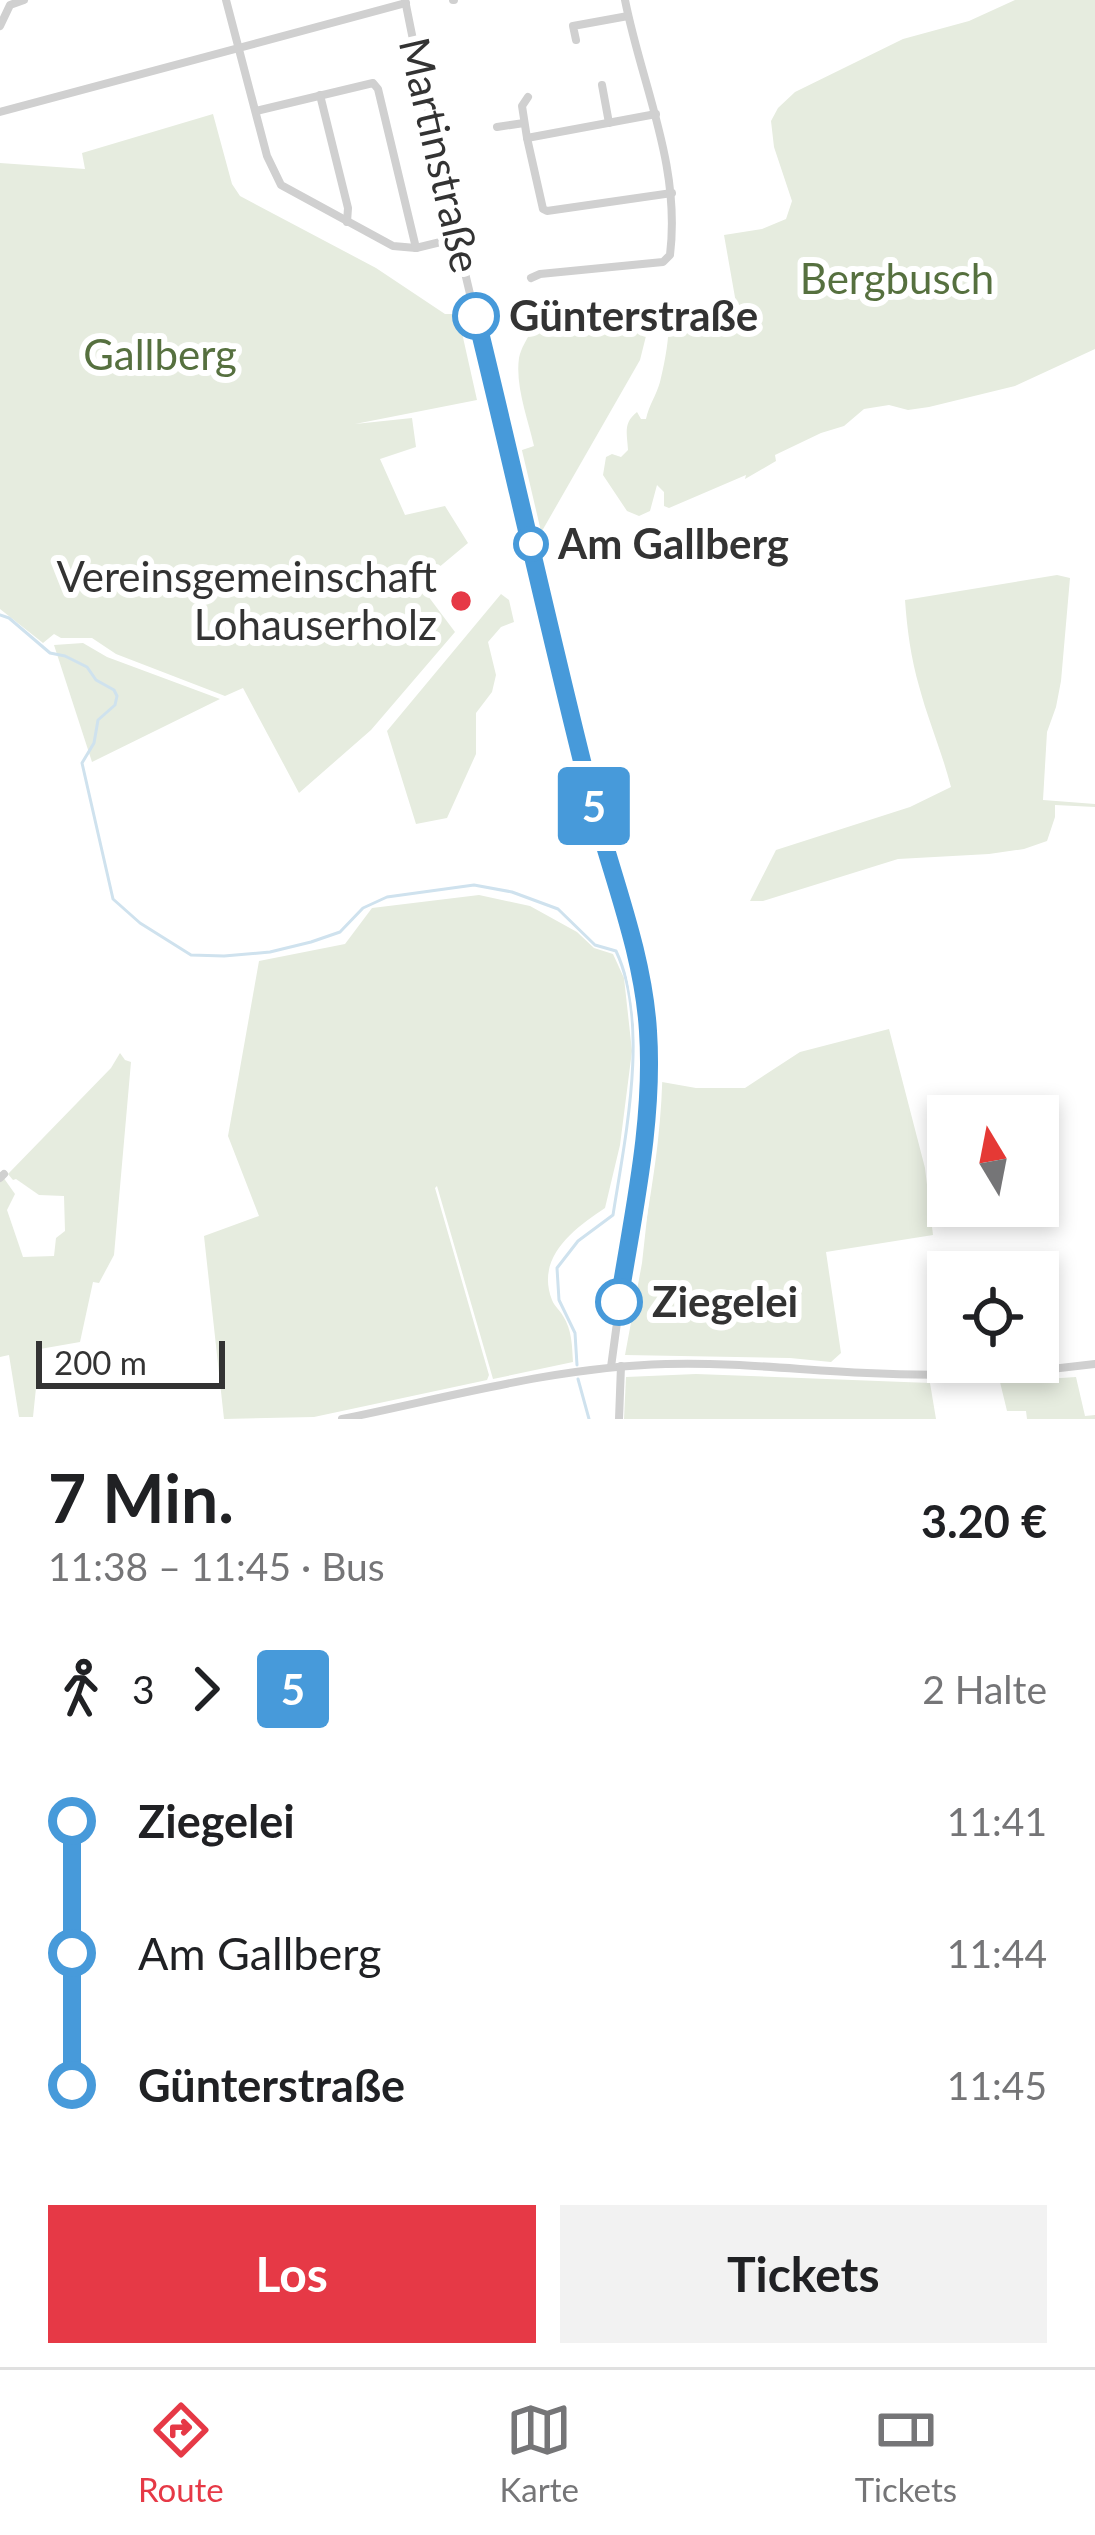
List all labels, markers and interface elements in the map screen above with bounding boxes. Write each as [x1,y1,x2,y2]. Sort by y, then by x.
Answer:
street label: Martinstraße [390,32,492,277]
park label: Bergbusch [800,253,994,303]
place label: Günterstraße [509,290,758,340]
marker: Günterstraße [454,294,498,338]
park label: Gallberg [83,329,237,379]
place label: Am Gallberg [557,518,789,568]
marker: Am Gallberg [515,528,547,560]
place label: Vereinsgemeinschaft Lohauserholz [56,551,437,649]
marker: Vereinsgemeinschaft Lohauserholz [448,588,474,614]
line badge: 5 [555,767,633,845]
text: 5 [582,781,606,831]
north arrow [927,1095,1059,1227]
map controls [927,1095,1059,1383]
button: locate [927,1251,1059,1383]
place label: Ziegelei [652,1276,798,1326]
marker: Ziegelei [597,1280,641,1324]
scale bar [36,1335,225,1388]
text: 200 m [54,1342,147,1382]
text: 7 Min. [48,1458,234,1537]
text: 3.20 € [921,1494,1047,1548]
text: 11:38 – 11:45 · Bus [48,1543,385,1589]
icon: walk [48,1656,114,1722]
icon: forward [173,1656,239,1722]
text: 5 [281,1664,305,1714]
text: 3 [132,1666,155,1712]
text: 2 Halte [922,1666,1047,1712]
text: Ziegelei [138,1794,295,1848]
text: 11:41 [947,1798,1047,1844]
text: Am Gallberg [138,1926,381,1980]
text: 11:44 [947,1930,1047,1976]
text: Günterstraße [138,2058,405,2112]
text: 11:45 [947,2062,1047,2108]
button: Los [48,2205,536,2343]
button: Tickets [560,2205,1047,2343]
tab: Route [138,2397,224,2509]
tab: Karte [500,2397,579,2509]
tab: Tickets [855,2397,957,2509]

